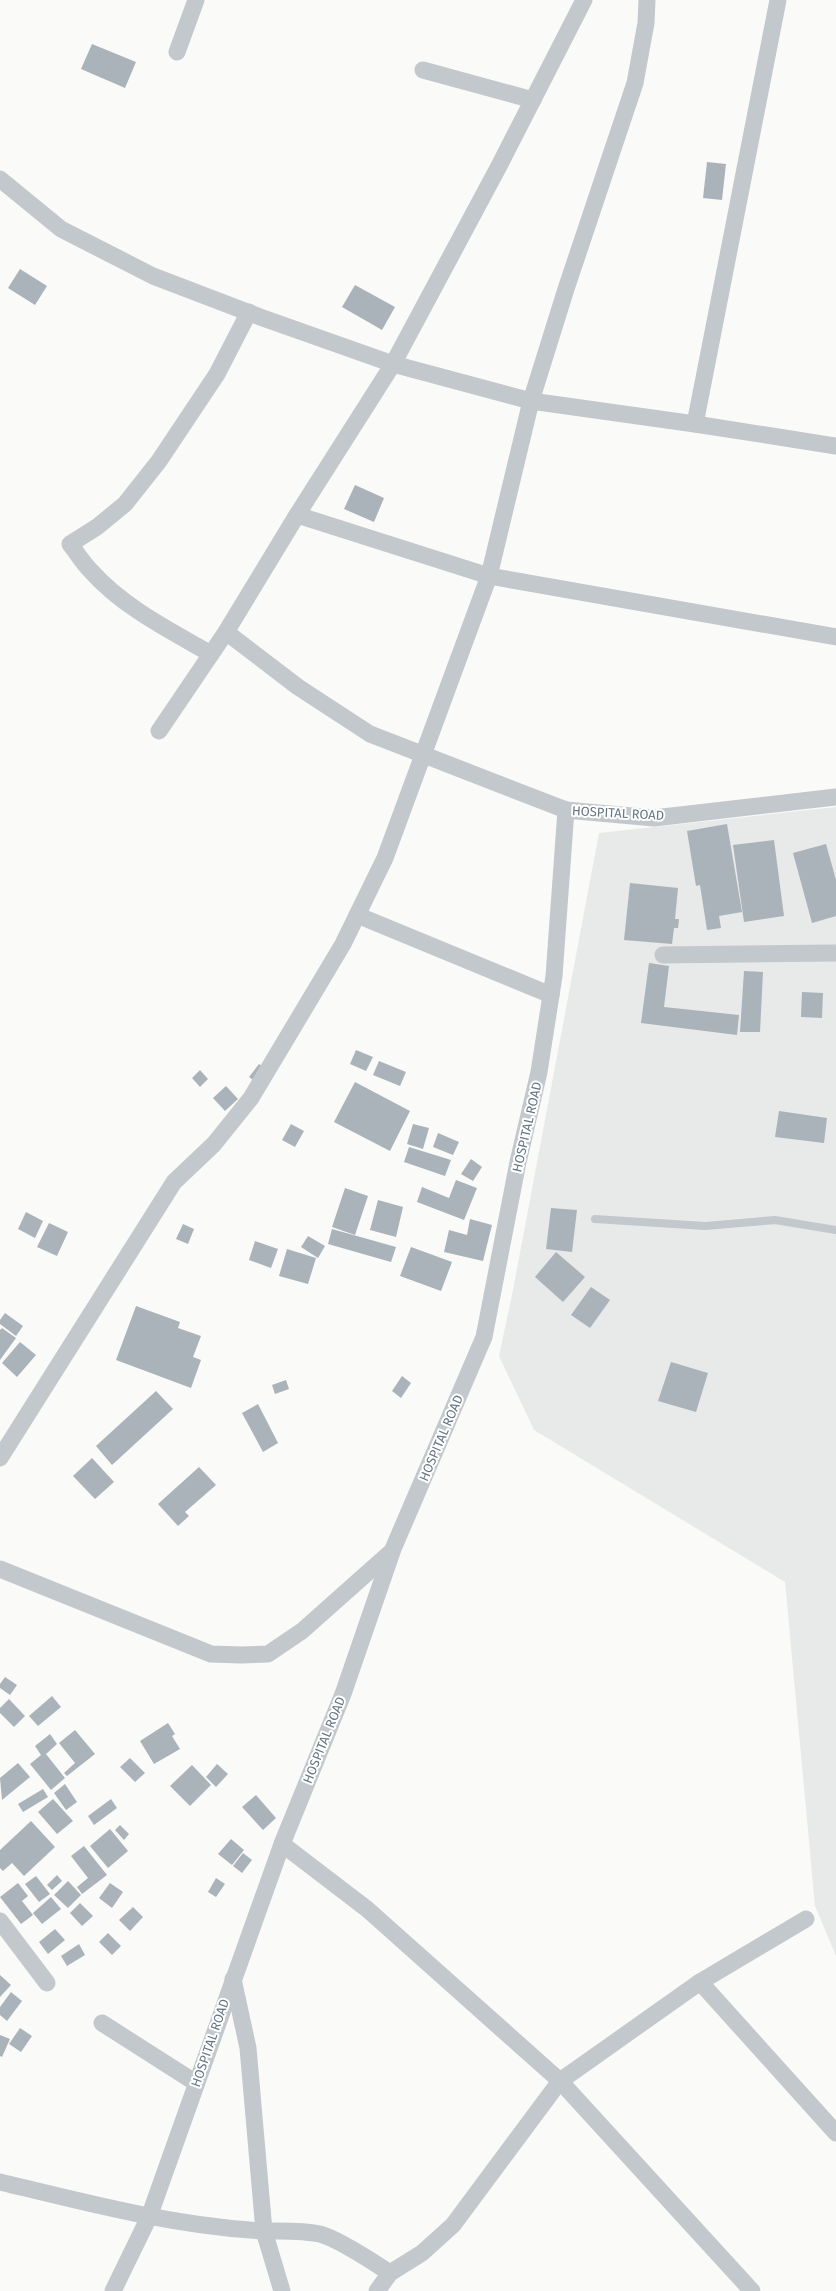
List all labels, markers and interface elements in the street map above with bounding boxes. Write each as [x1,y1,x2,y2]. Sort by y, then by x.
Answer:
street label: HOSPITAL ROAD [572,803,664,823]
street label: HOSPITAL ROAD [509,1080,545,1174]
street label: HOSPITAL ROAD [416,1393,466,1483]
street label: HOSPITAL ROAD [300,1694,348,1786]
street label: HOSPITAL ROAD [188,1997,232,2089]

